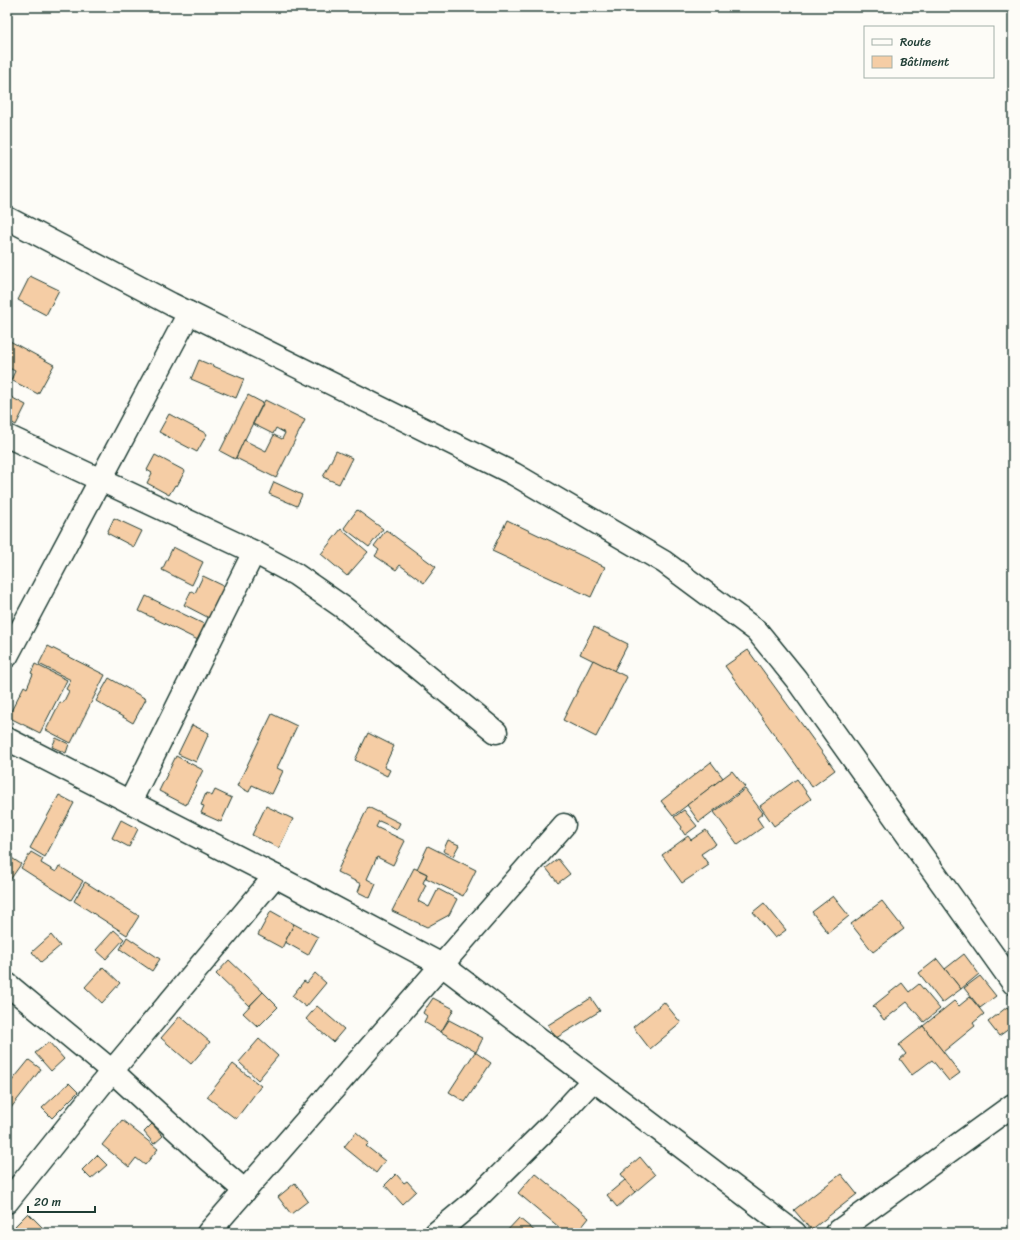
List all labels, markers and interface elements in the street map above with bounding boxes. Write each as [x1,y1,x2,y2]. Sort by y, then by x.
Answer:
legend [864,26,994,78]
text: Route [900,31,931,53]
text: Bâtiment [900,51,949,73]
scale bar [28,1188,95,1214]
text: 20 m [34,1191,61,1213]

